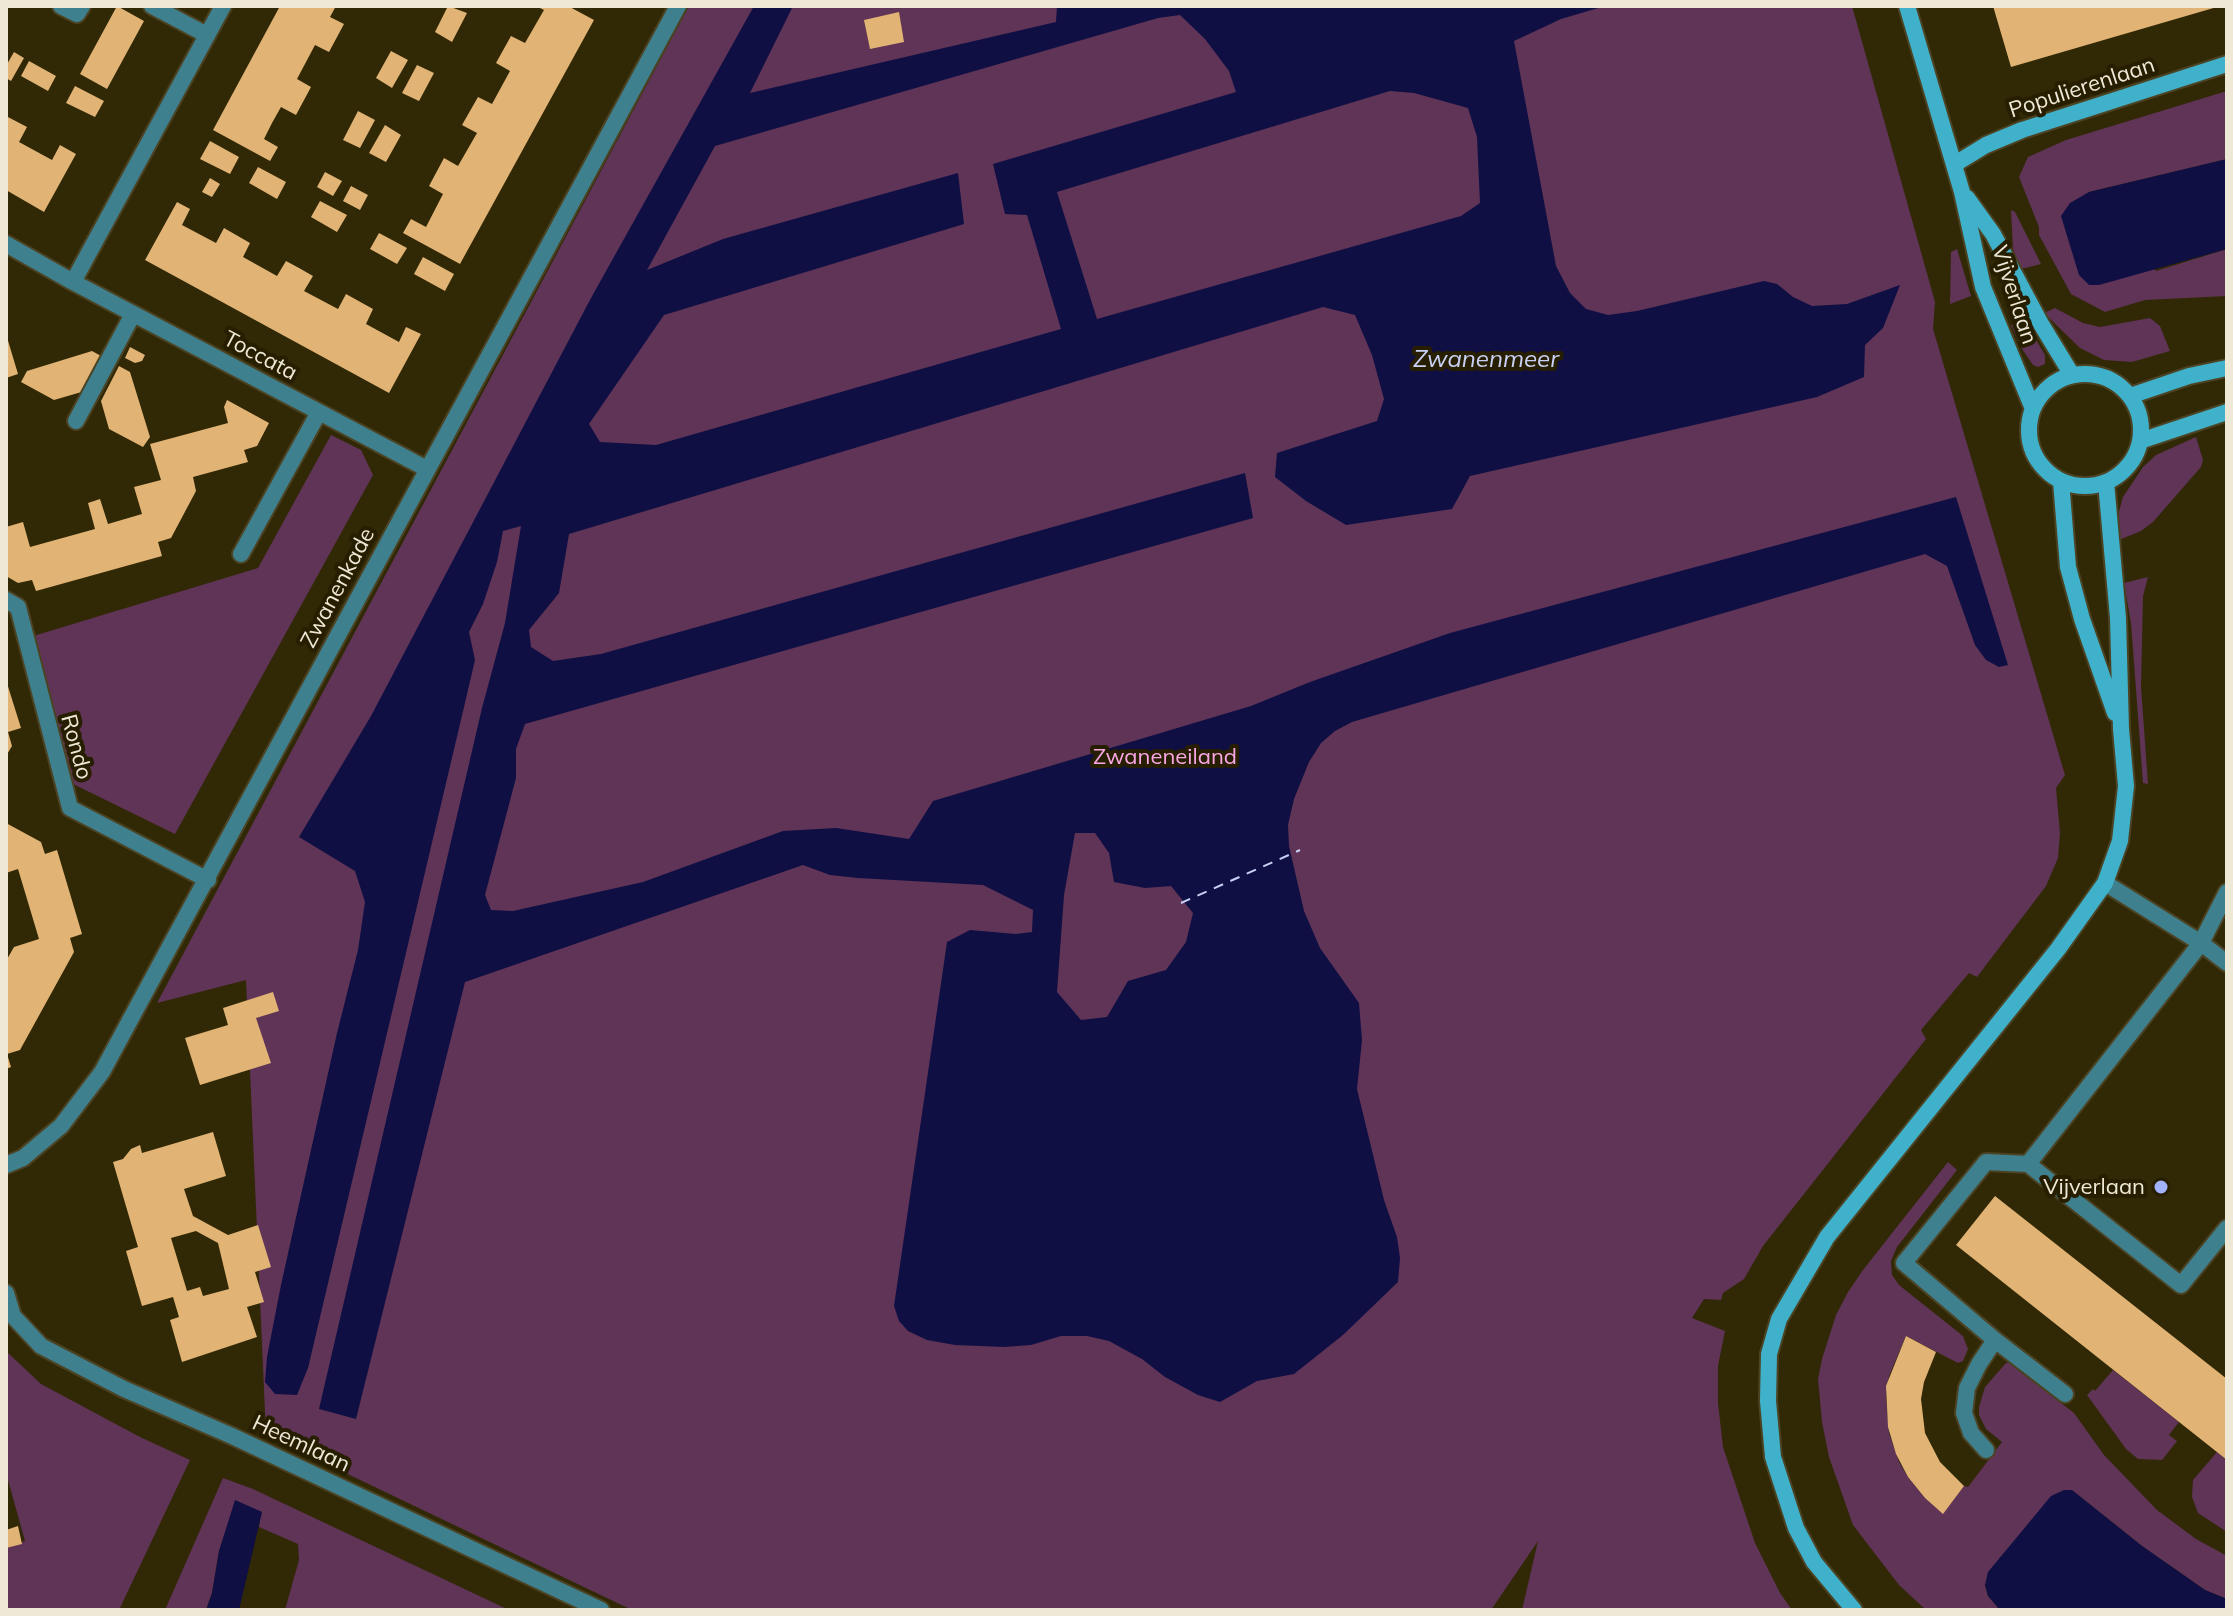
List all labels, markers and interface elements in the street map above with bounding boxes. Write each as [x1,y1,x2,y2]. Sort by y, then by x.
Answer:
street label: Populierenlaan [2006,52,2158,124]
street label: Vijverlaan [1986,242,2042,348]
street label: Toccata [219,326,301,386]
water label: Zwanenmeer [1413,346,1559,374]
street label: Zwanenkade [295,524,381,652]
street label: Rondo [55,712,97,782]
park label: Zwaneneiland [1093,744,1237,770]
place label: Vijverlaan [2043,1174,2145,1200]
marker: Vijverlaan [2152,1178,2170,1196]
street label: Heemlaan [248,1410,354,1478]

